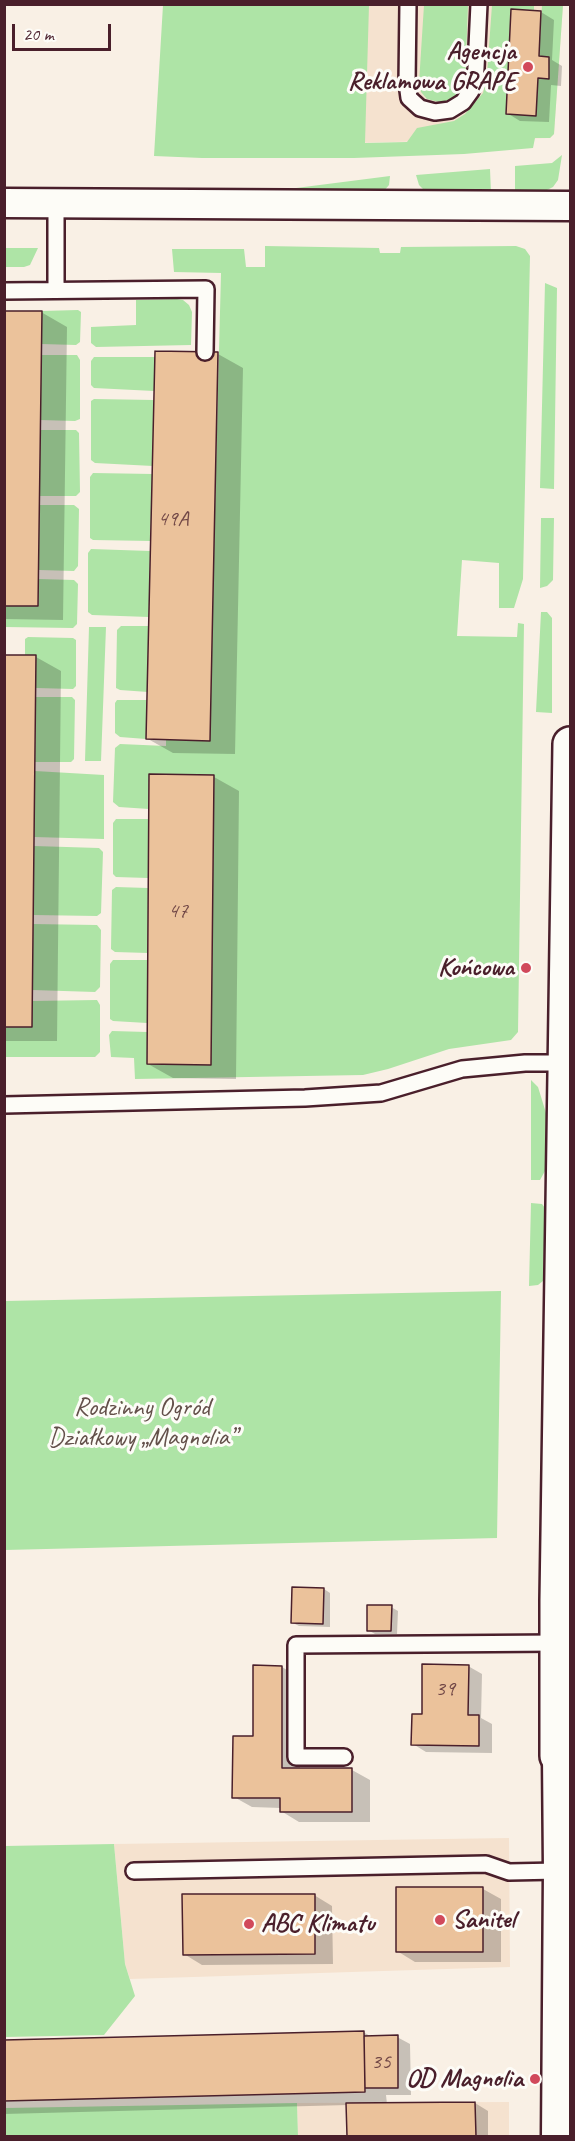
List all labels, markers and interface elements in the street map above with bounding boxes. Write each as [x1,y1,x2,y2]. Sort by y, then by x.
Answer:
scale bar [15,12,114,50]
text: 20 m [23,23,54,45]
place label: Agencja Reklamowa GRAPE [348,36,516,98]
marker: Agencja Reklamowa GRAPE [521,60,535,74]
house number: 49A [158,506,188,532]
house number: 47 [168,898,188,924]
place label: Końcowa [438,952,514,984]
marker: Końcowa [519,961,533,975]
park label: Rodzinny Ogród Działkowy „Magnolia” [48,1392,236,1454]
house number: 39 [435,1676,455,1702]
place label: Sanitel [452,1904,515,1936]
place label: ABC Klimatu [261,1908,374,1940]
marker: Sanitel [433,1913,447,1927]
marker: ABC Klimatu [242,1917,256,1931]
house number: 35 [371,2049,391,2075]
place label: OD Magnolia [406,2063,523,2095]
marker: OD Magnolia [528,2072,542,2086]

